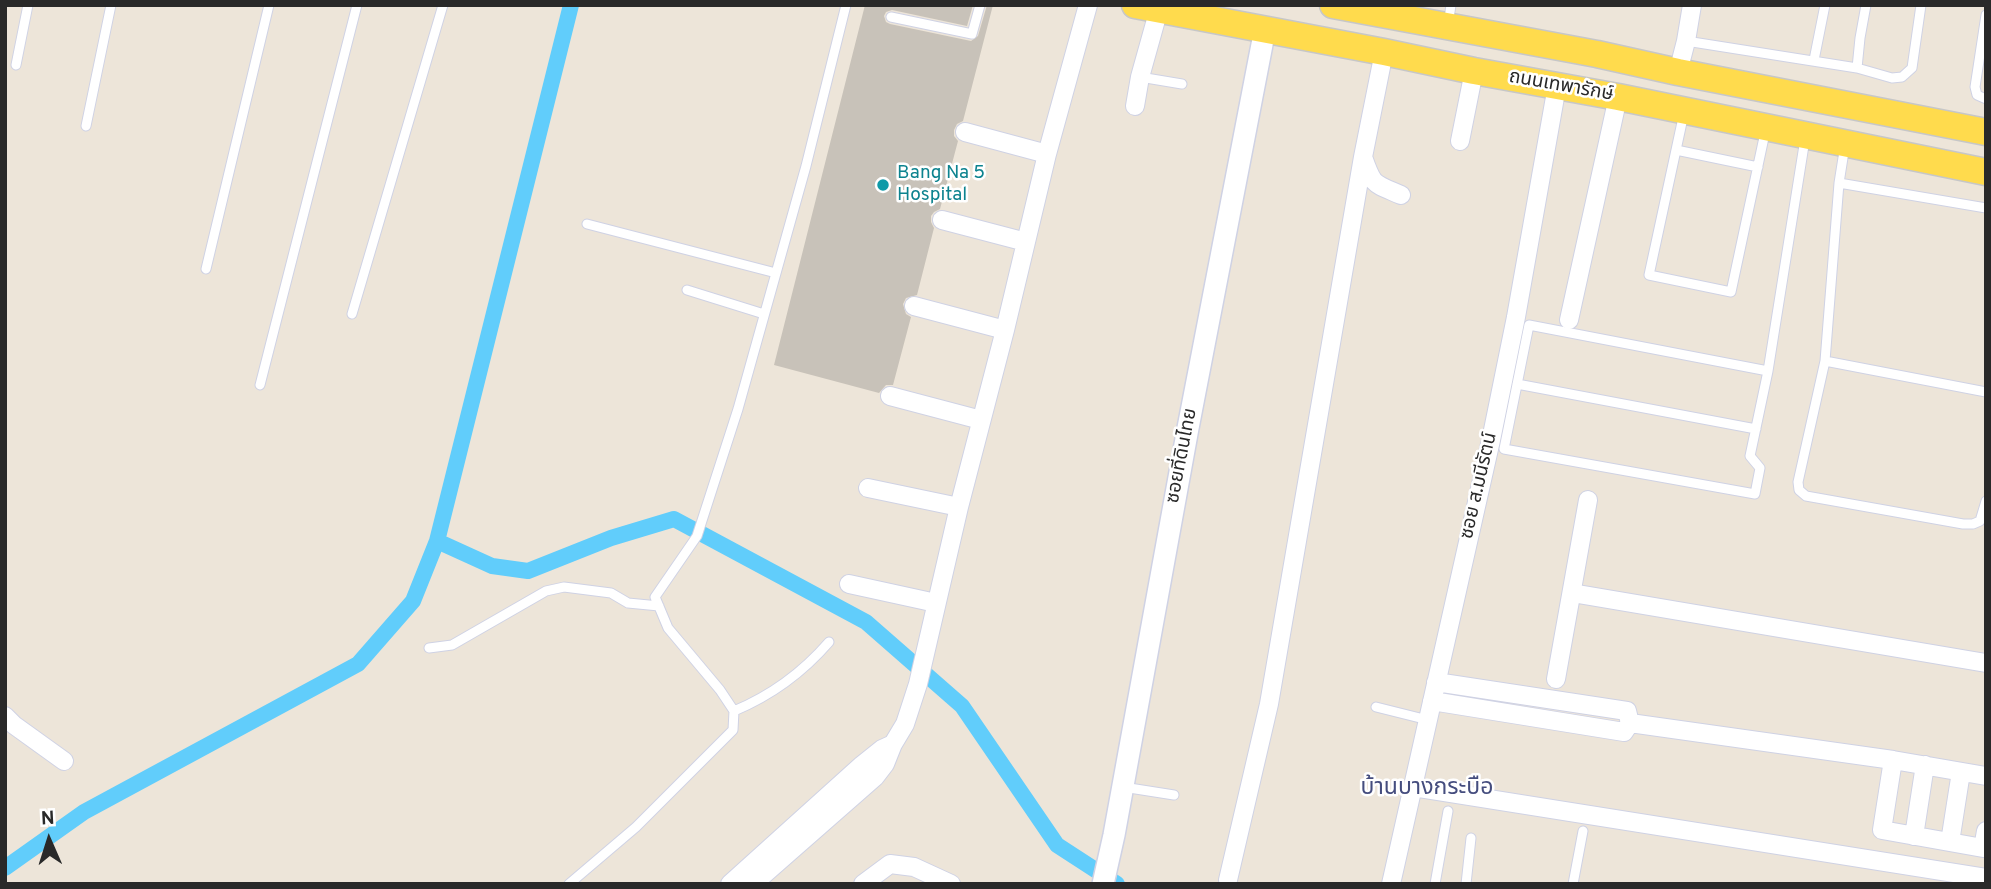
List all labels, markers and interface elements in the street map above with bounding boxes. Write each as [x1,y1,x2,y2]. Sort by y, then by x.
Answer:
street label: ถนนเทพารักษ์ [1507,67,1615,107]
place label: Bang Na 5 Hospital [897,163,985,207]
marker: Bang Na 5 Hospital [875,177,891,193]
street label: ซอยที่ดินไทย [1163,407,1203,505]
street label: ซอย ส.มนีรัตน์ [1457,430,1503,542]
district label: บ้านบางกระบือ [1361,775,1493,803]
north arrow [14,805,84,875]
text: N [40,807,55,831]

